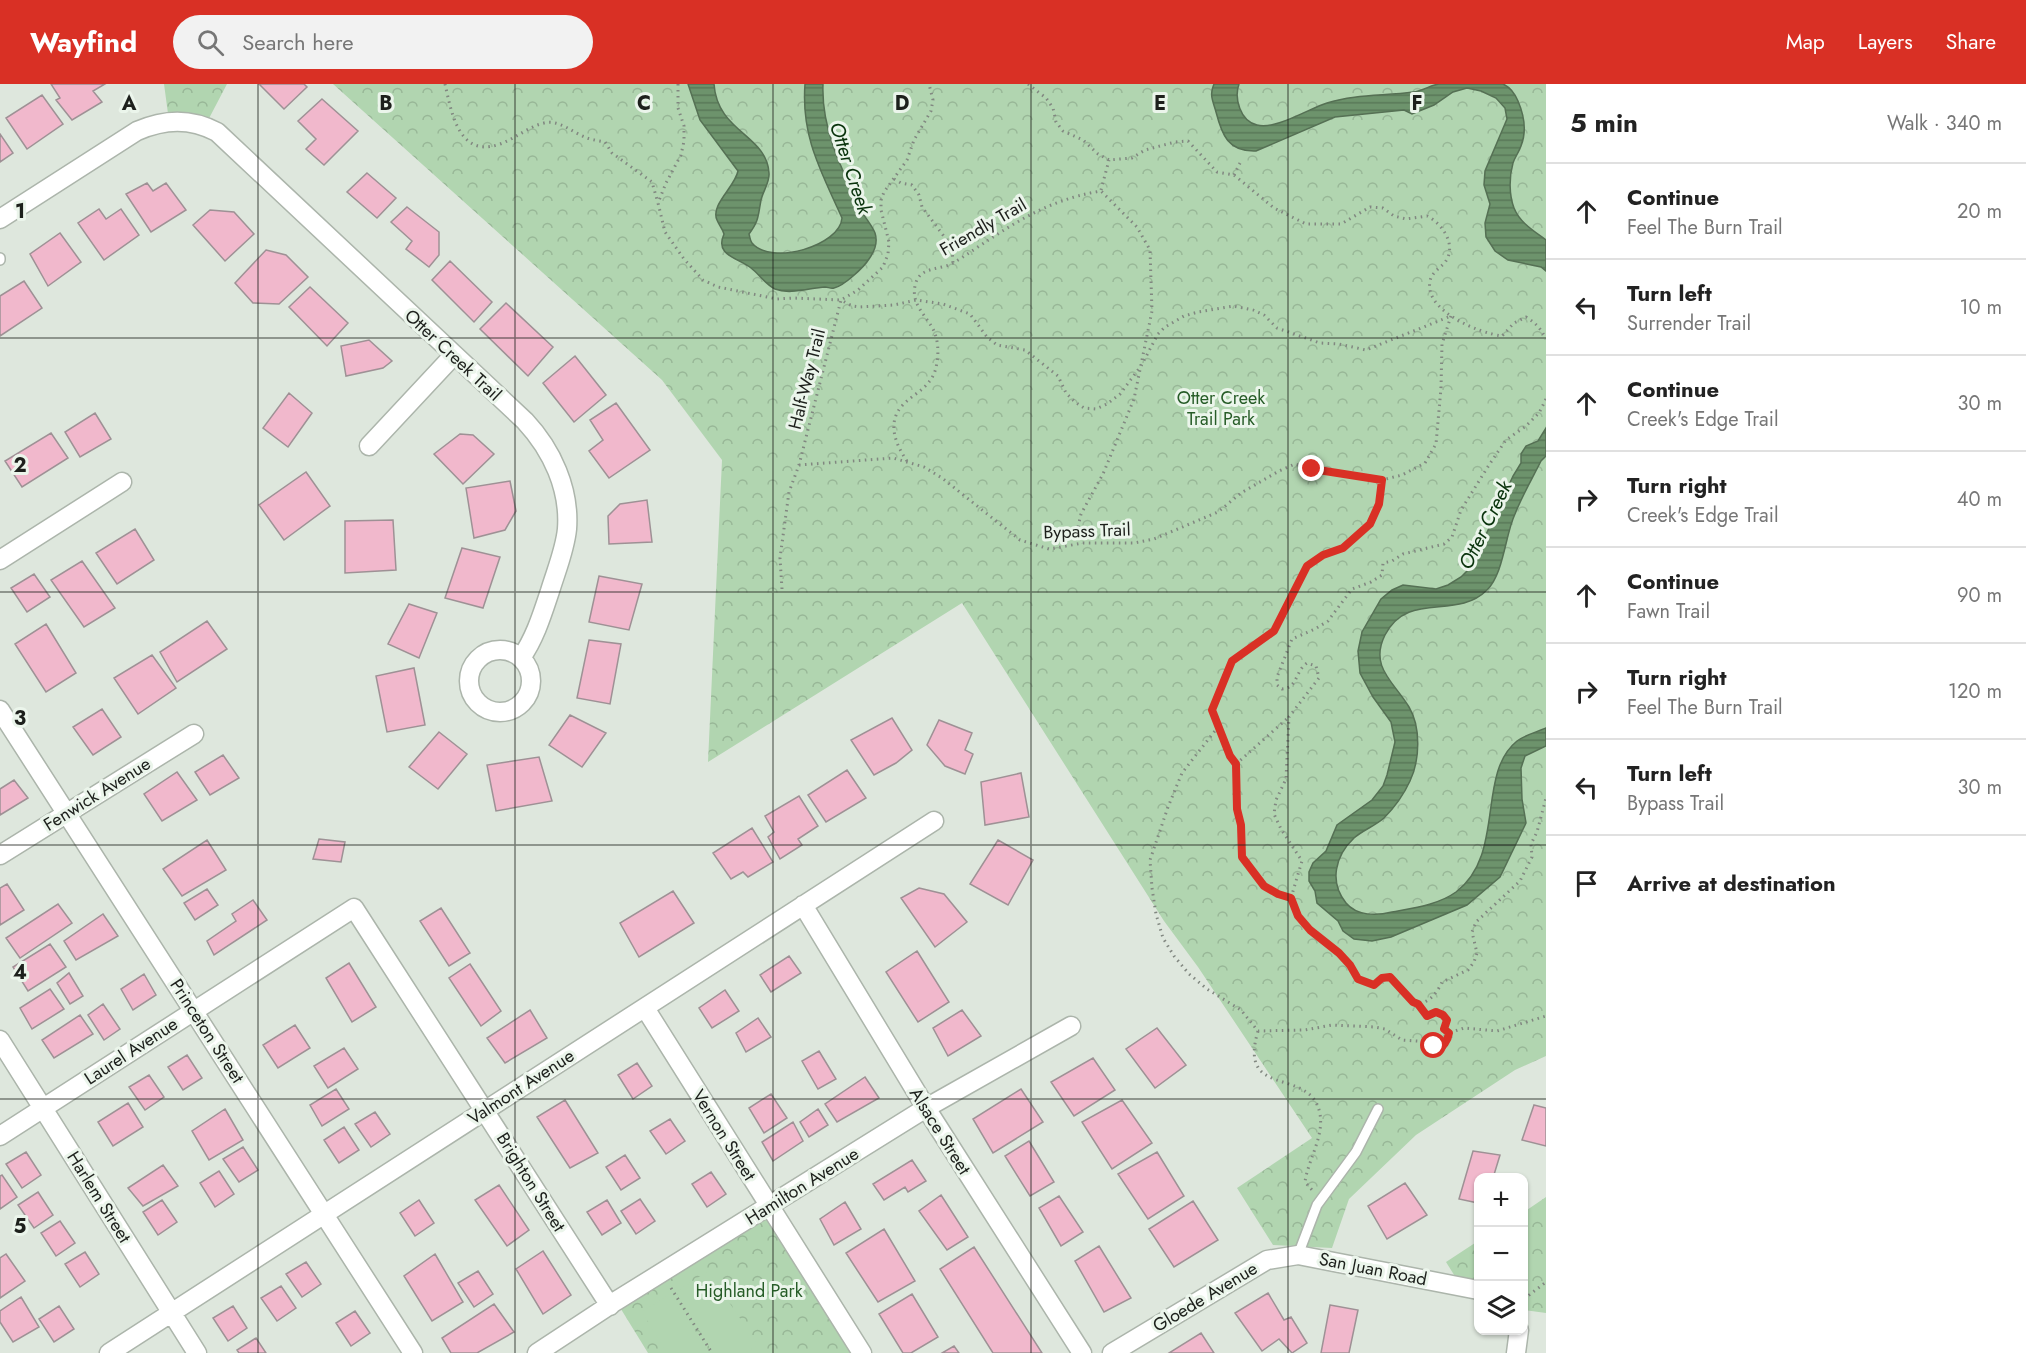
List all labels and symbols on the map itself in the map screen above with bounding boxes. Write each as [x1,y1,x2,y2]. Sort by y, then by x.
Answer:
text: A [121,89,137,118]
text: B [379,89,393,118]
text: C [637,89,651,118]
text: D [895,89,909,118]
text: E [1154,89,1166,118]
text: F [1411,89,1423,118]
water label: Otter Creek [822,118,880,219]
street label: Friendly Trail [935,192,1031,262]
text: 1 [15,197,25,226]
street label: Otter Creek Trail [399,303,507,407]
street label: Half-Way Trail [782,326,832,432]
park label: Otter Creek Trail Park [1177,385,1265,432]
text: 2 [13,451,27,480]
route end [1298,455,1324,481]
water label: Otter Creek [1451,475,1520,575]
street label: Bypass Trail [1043,516,1131,546]
text: 3 [14,704,26,733]
street label: Fenwick Avenue [38,751,156,837]
text: 4 [13,958,27,987]
street label: Princeton Street [164,974,251,1089]
street label: Laurel Avenue [79,1011,183,1091]
route start [1420,1032,1446,1058]
street label: Valmont Avenue [463,1043,579,1131]
street label: Alsace Street [903,1082,977,1180]
street label: Vernon Street [686,1084,763,1186]
street label: Brighton Street [490,1127,572,1237]
street label: Hamilton Avenue [740,1141,864,1231]
street label: Harlem Street [61,1146,138,1248]
text: 5 [14,1212,27,1241]
street label: San Juan Road [1317,1246,1429,1292]
street label: Gloede Avenue [1148,1255,1262,1339]
park label: Highland Park [695,1278,803,1304]

